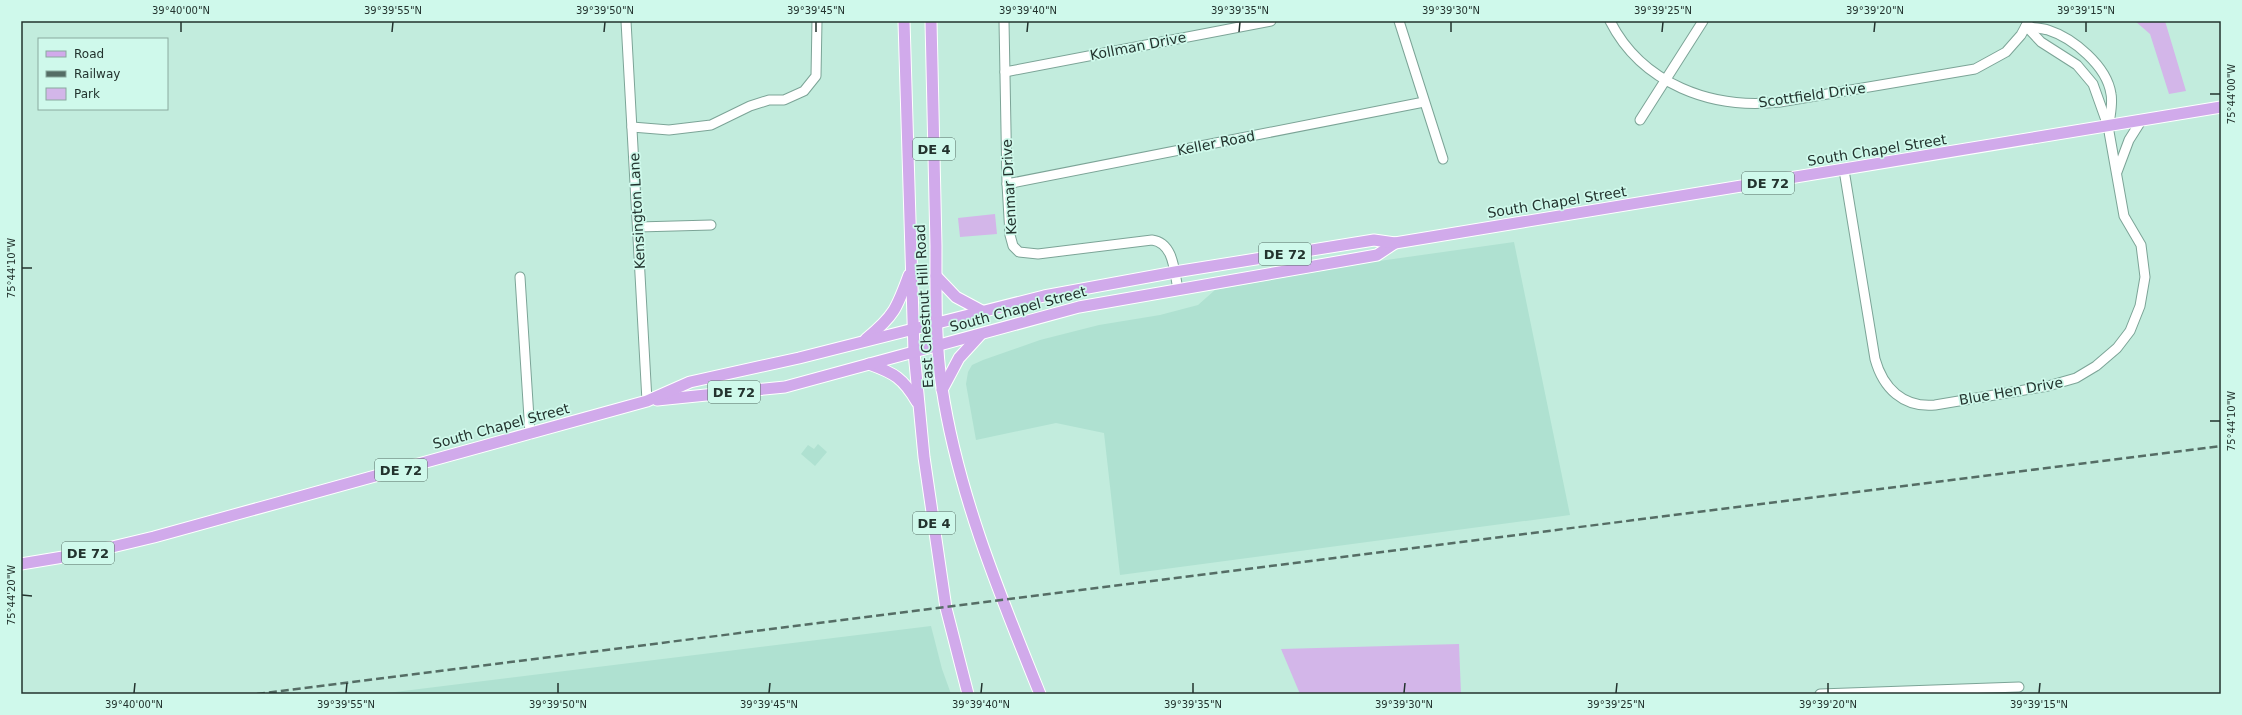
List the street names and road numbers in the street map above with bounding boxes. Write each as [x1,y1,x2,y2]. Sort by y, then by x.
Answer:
street label: Kollman Drive [1089,29,1187,63]
street label: Scottfield Drive [1757,80,1867,110]
street label: Keller Road [1176,128,1256,158]
street label: South Chapel Street [1806,131,1948,169]
road number: DE 4 [913,138,955,160]
street label: Kenmar Drive [999,139,1019,235]
street label: Kensington Lane [626,153,648,269]
road number: DE 72 [1742,172,1794,194]
street label: South Chapel Street [1486,183,1628,221]
street label: East Chestnut Hill Road [912,224,936,388]
road number: DE 72 [1259,243,1311,265]
street label: South Chapel Street [948,283,1089,335]
street label: Blue Hen Drive [1958,374,2064,408]
road number: DE 72 [708,381,760,403]
street label: South Chapel Street [431,400,572,452]
road number: DE 72 [375,459,427,481]
road number: DE 4 [913,512,955,534]
road number: DE 72 [62,542,114,564]

